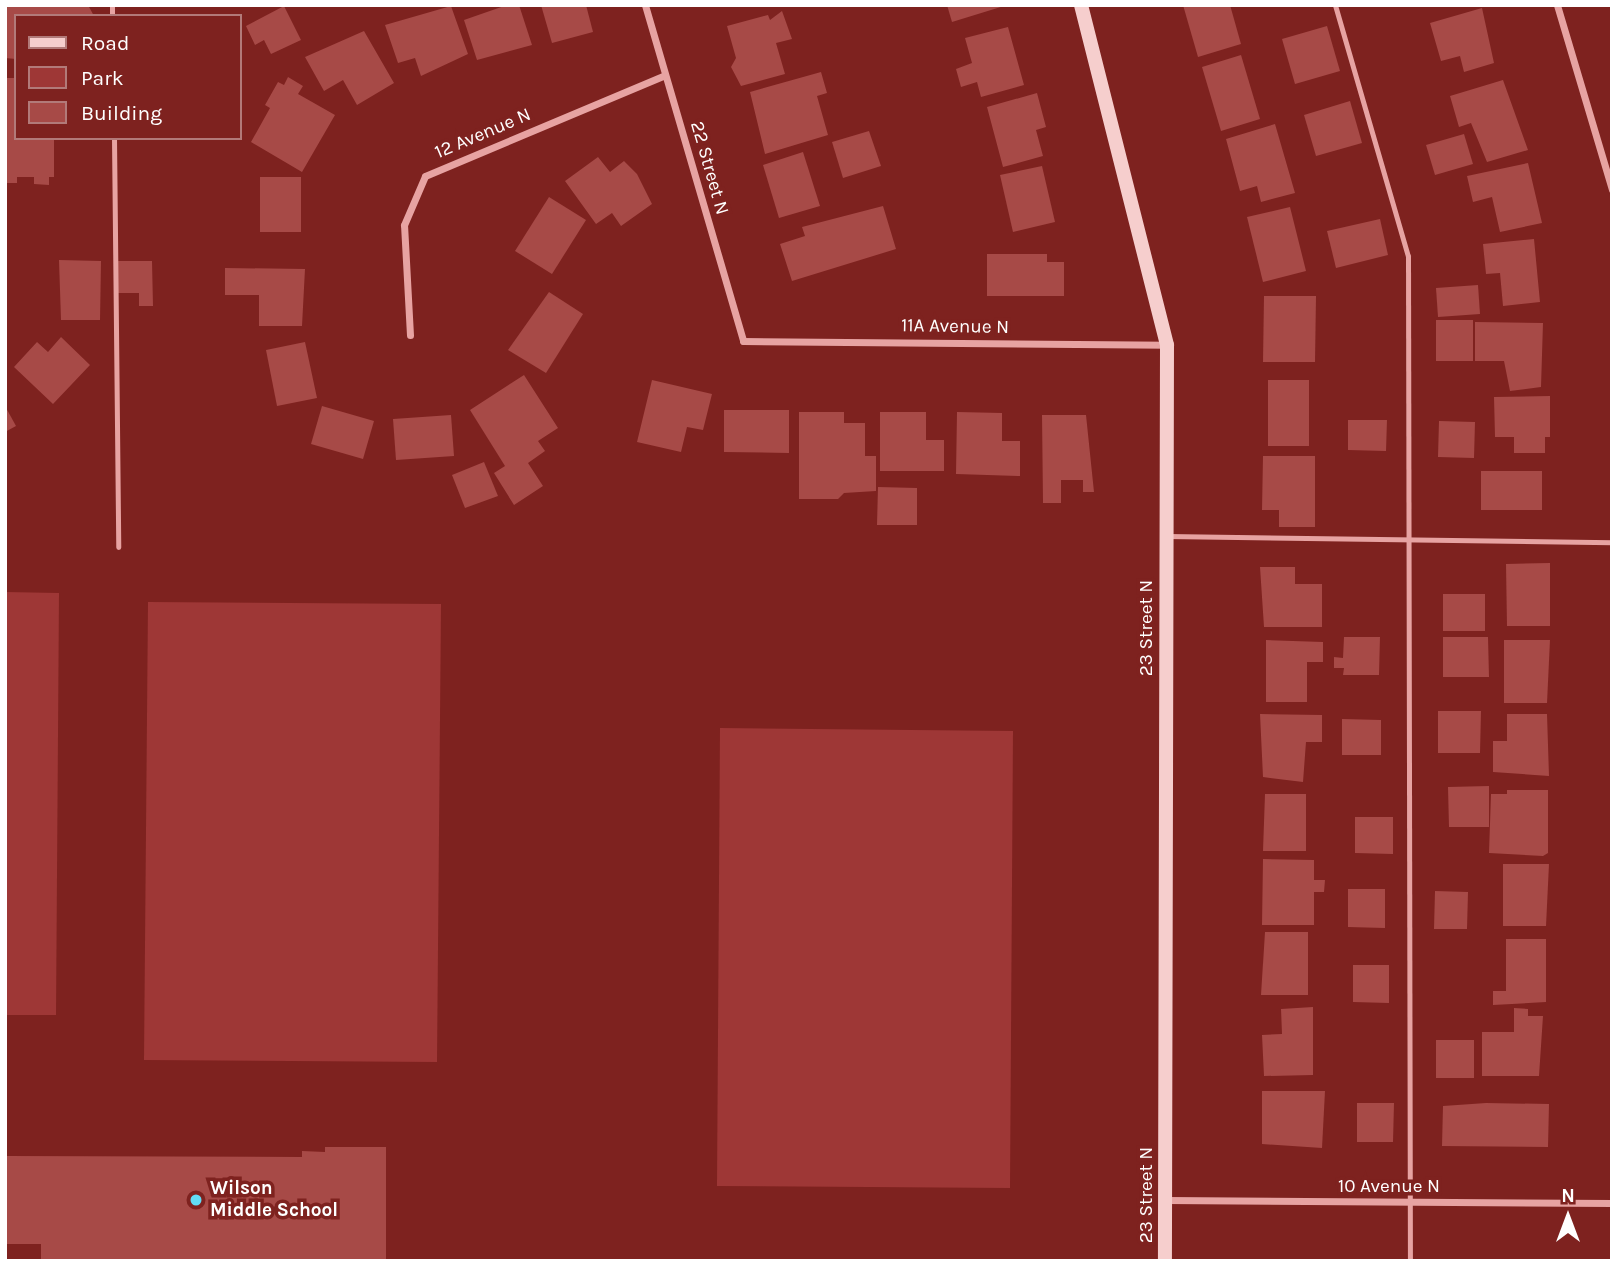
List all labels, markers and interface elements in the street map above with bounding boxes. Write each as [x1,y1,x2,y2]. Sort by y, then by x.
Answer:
legend [14,14,242,140]
text: Road [81,31,129,55]
text: Park [81,66,124,90]
text: Building [81,101,162,125]
street label: 12 Avenue N [432,104,534,164]
street label: 22 Street N [685,119,733,217]
street label: 11A Avenue N [901,315,1009,339]
street label: 23 Street N [1136,580,1158,676]
street label: 23 Street N [1136,1147,1158,1243]
street label: 10 Avenue N [1338,1176,1440,1198]
place label: Wilson Middle School [210,1178,338,1222]
north arrow [1533,1182,1603,1252]
text: N [1561,1185,1575,1207]
marker: Wilson Middle School [188,1192,204,1208]

